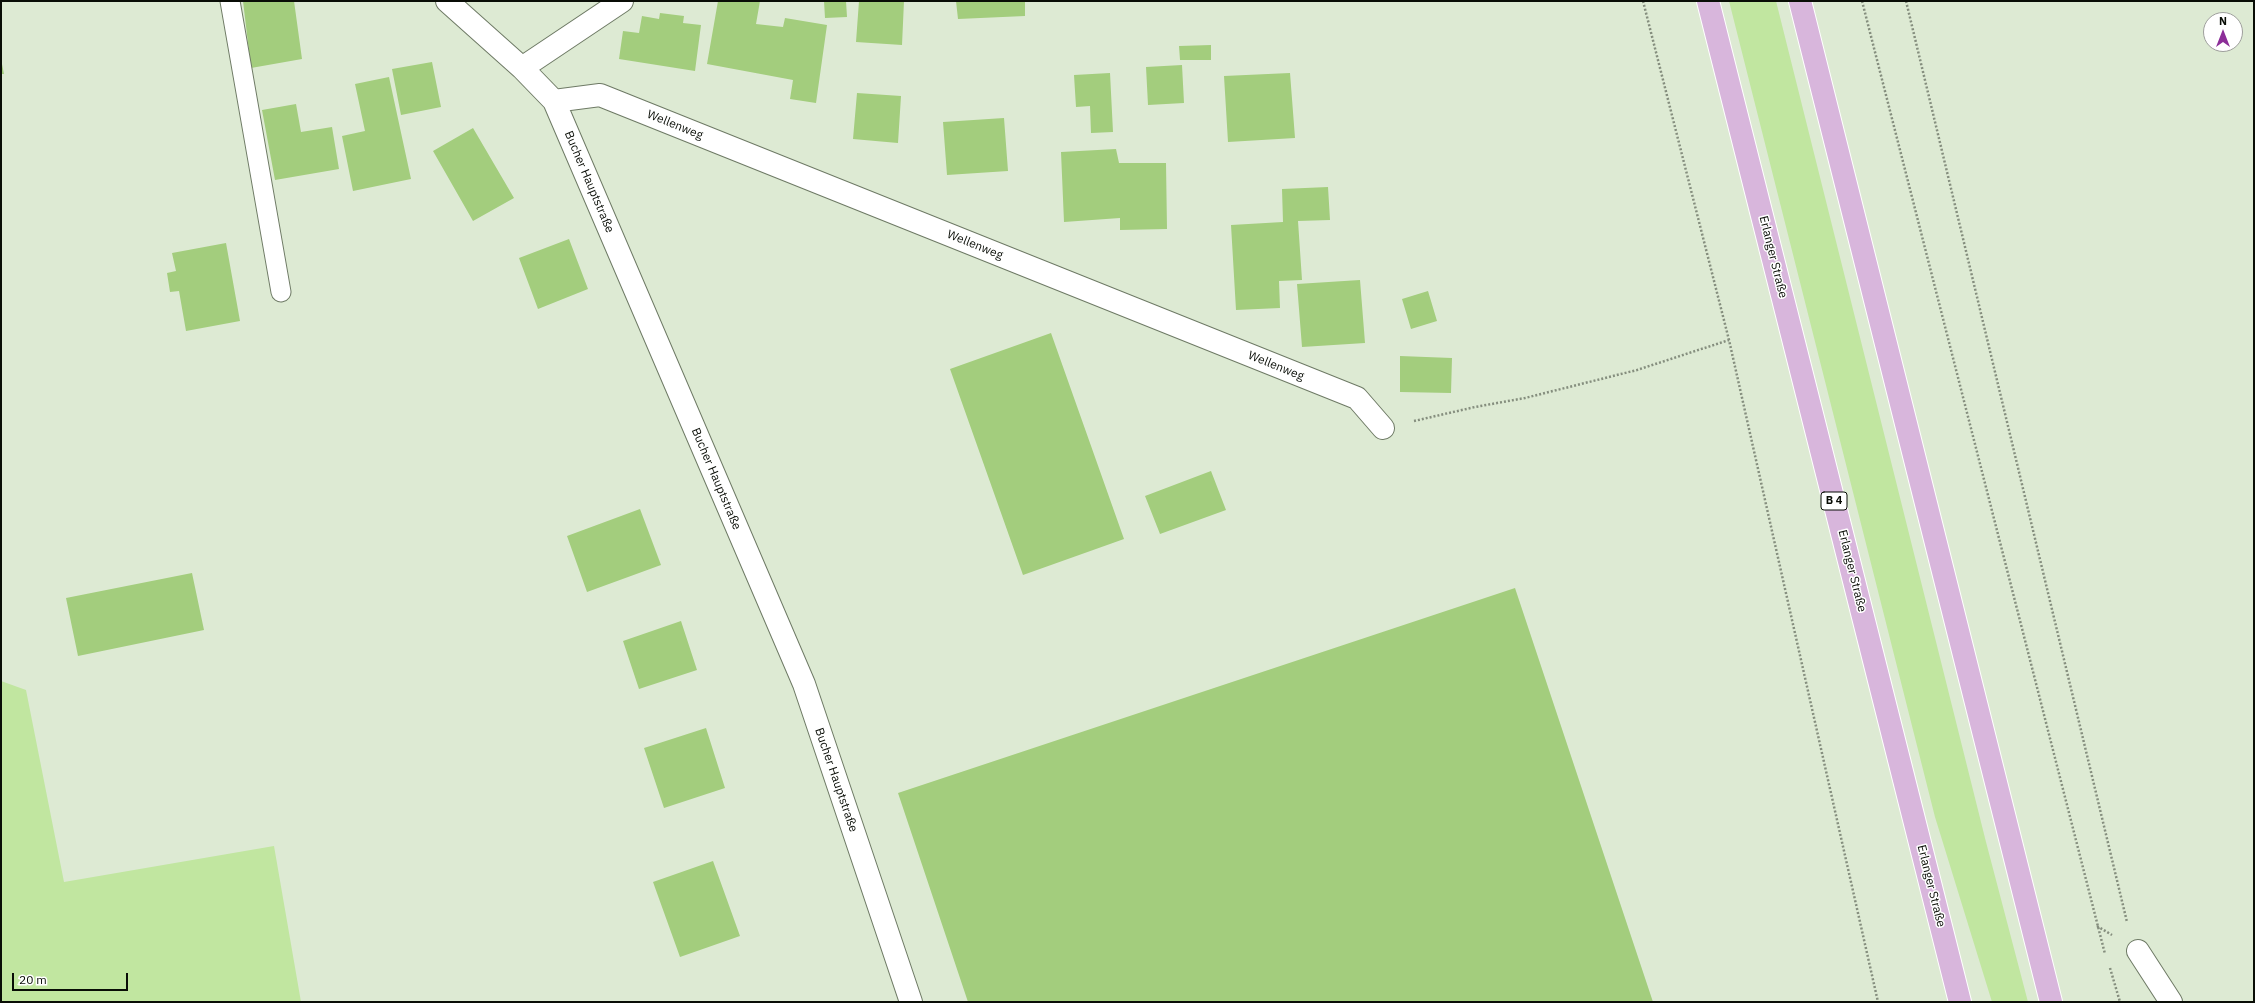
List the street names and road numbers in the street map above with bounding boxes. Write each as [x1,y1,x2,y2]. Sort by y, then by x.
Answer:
street label: Wellenweg [645,107,705,143]
street label: Bucher Hauptstraße [561,129,617,235]
street label: Erlanger Straße [1756,214,1790,300]
street label: Wellenweg [945,227,1005,263]
street label: Wellenweg [1246,348,1306,384]
street label: Bucher Hauptstraße [688,426,744,532]
road number: B 4 [1821,492,1847,510]
street label: Erlanger Straße [1835,528,1869,614]
street label: Bucher Hauptstraße [811,726,861,834]
street label: Erlanger Straße [1914,843,1948,929]

